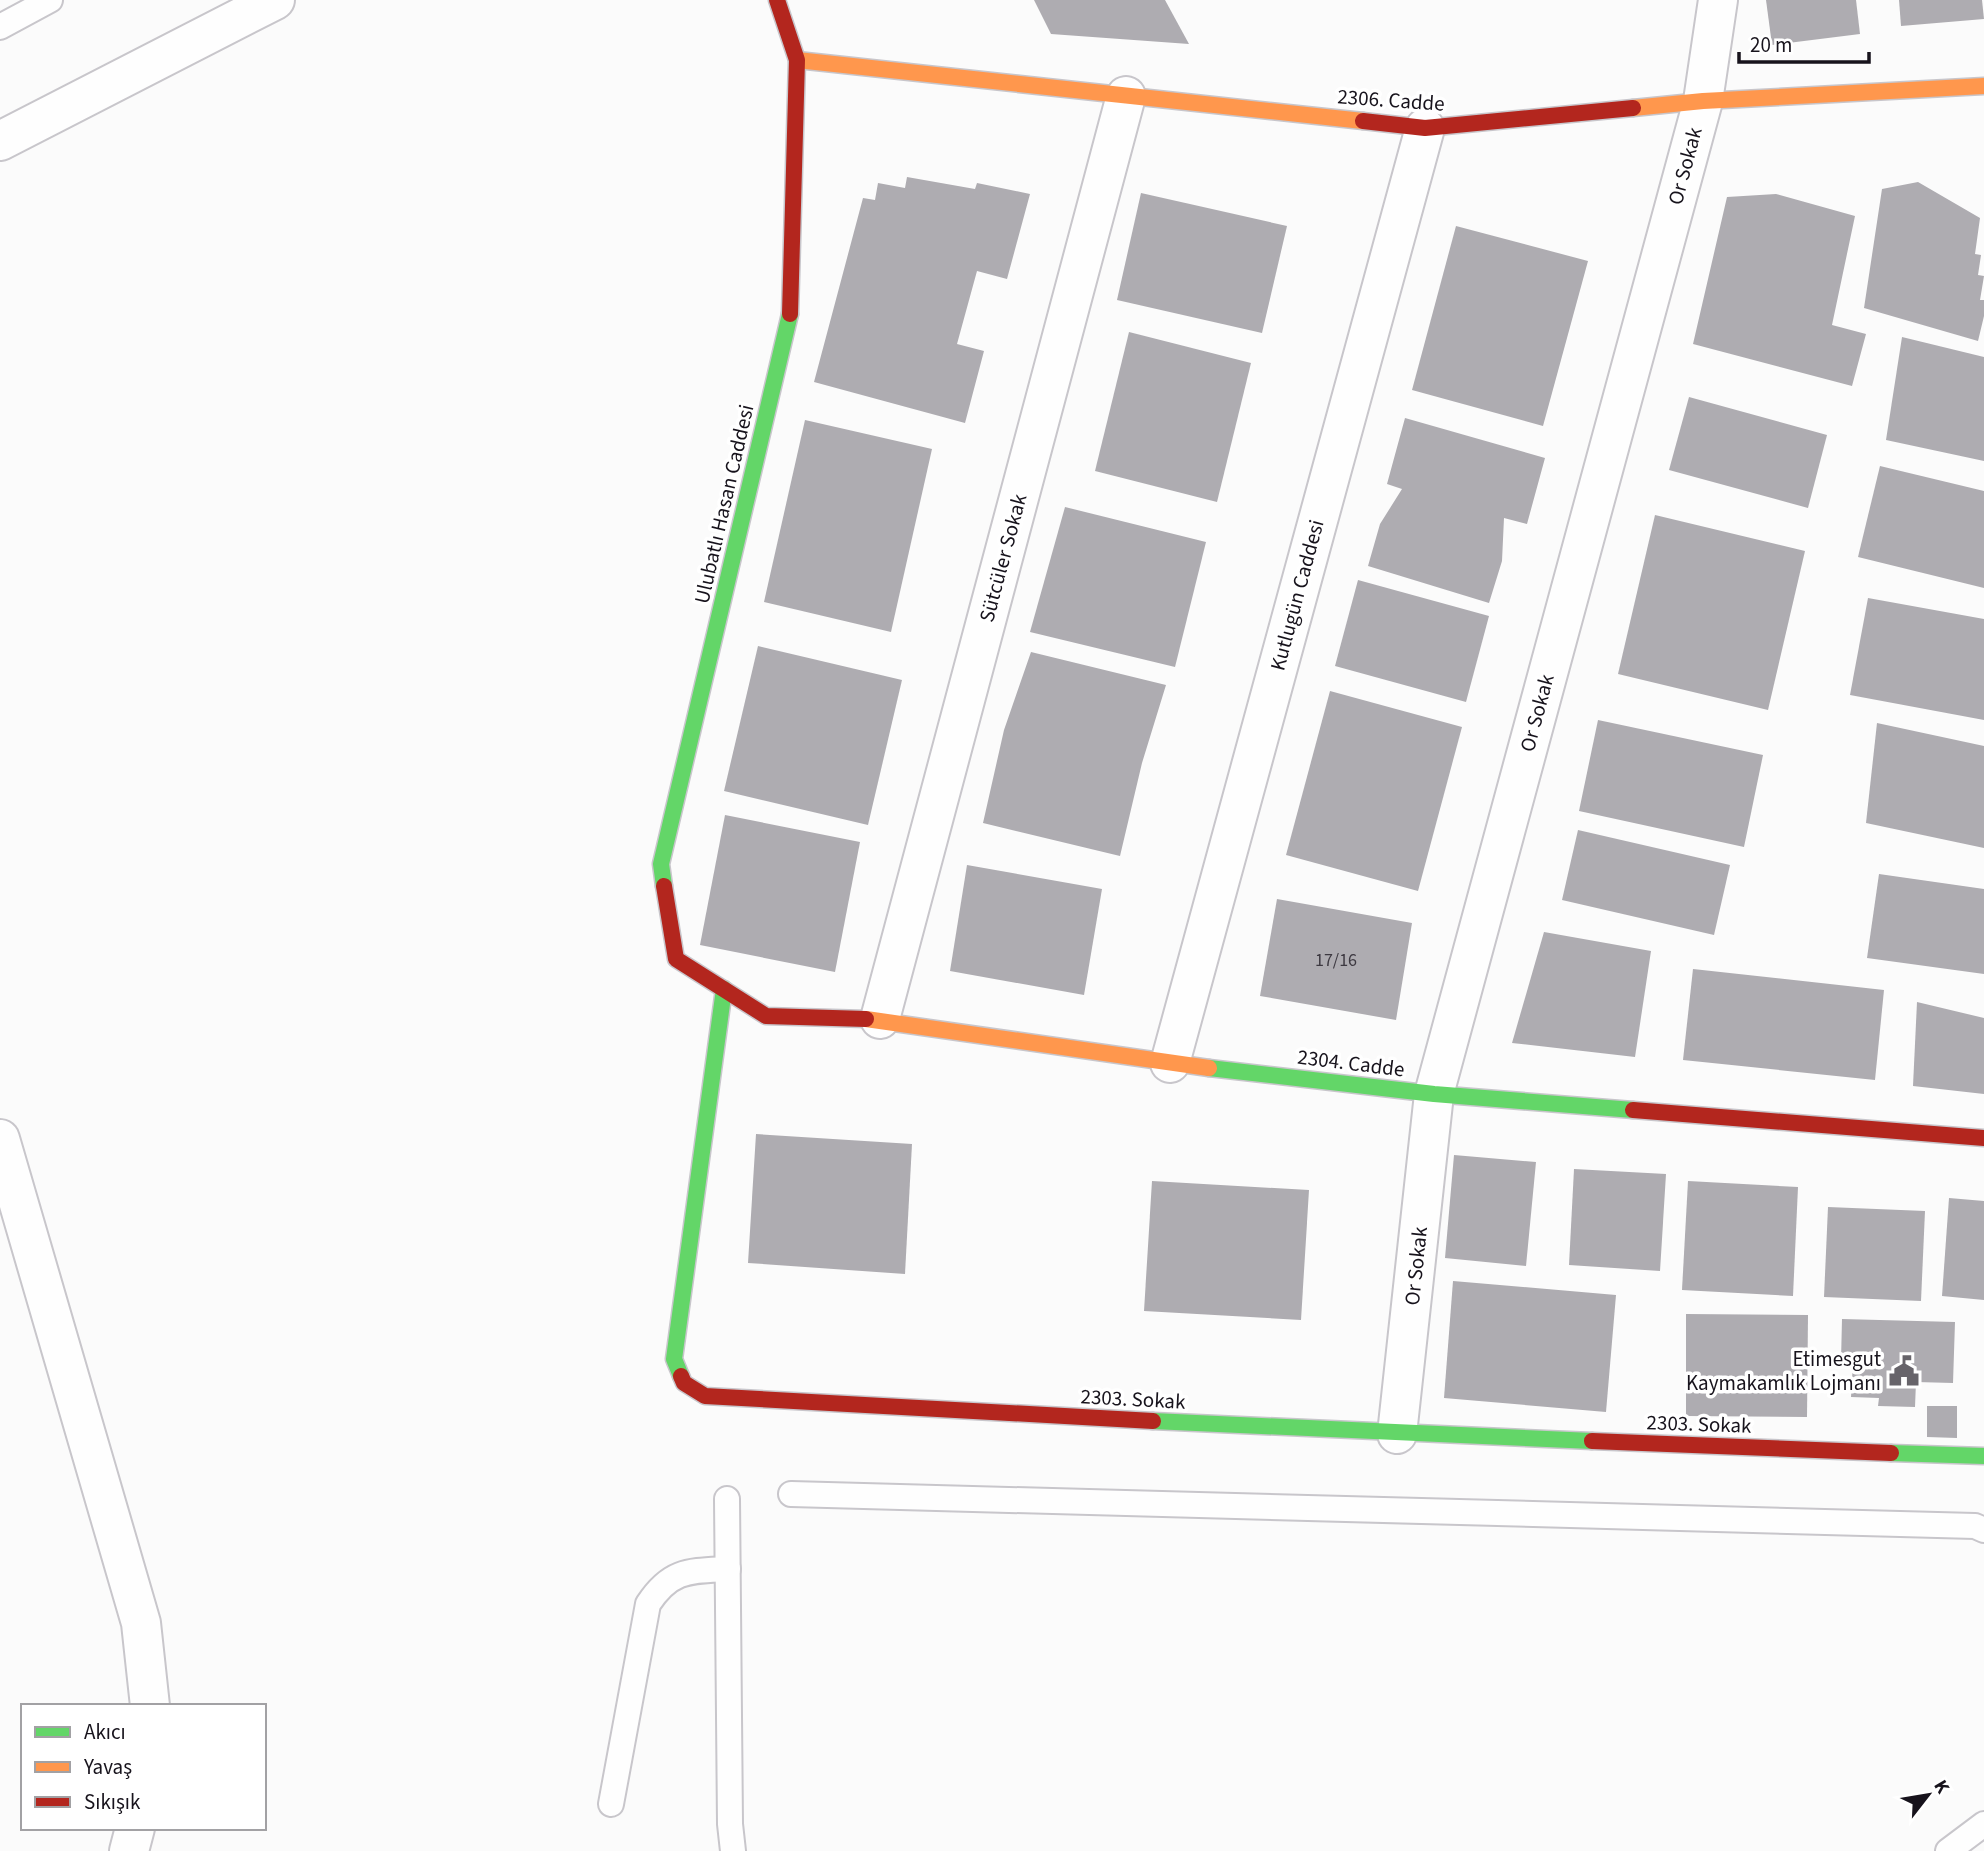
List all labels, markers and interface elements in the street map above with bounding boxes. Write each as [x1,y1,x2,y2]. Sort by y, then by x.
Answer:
scale bar [1739,21,1868,65]
text: 20 m [1750,30,1792,60]
street label: 2306. Cadde [1336,81,1446,119]
street label: Or Sokak [1660,123,1710,208]
street label: Ulubatlı Hasan Caddesi [687,402,761,606]
street label: Sütcüler Sokak [971,490,1035,625]
street label: Kutlugün Caddesi [1262,516,1332,674]
street label: Or Sokak [1512,670,1562,755]
house number: 17/16 [1315,948,1357,973]
street label: 2304. Cadde [1296,1042,1406,1084]
street label: Or Sokak [1397,1224,1435,1307]
place label: Etimesgut Kaymakamlık Lojmanı [1686,1344,1881,1398]
public building icon: Etimesgut Kaymakamlık Lojmanı [1887,1354,1921,1388]
street label: 2303. Sokak [1080,1381,1187,1417]
street label: 2303. Sokak [1646,1407,1753,1441]
legend [21,1704,266,1830]
text: Akıcı [84,1717,126,1747]
text: Yavaş [83,1752,132,1782]
north arrow [1893,1760,1963,1830]
text: K [1927,1775,1956,1799]
text: Sıkışık [84,1787,141,1817]

